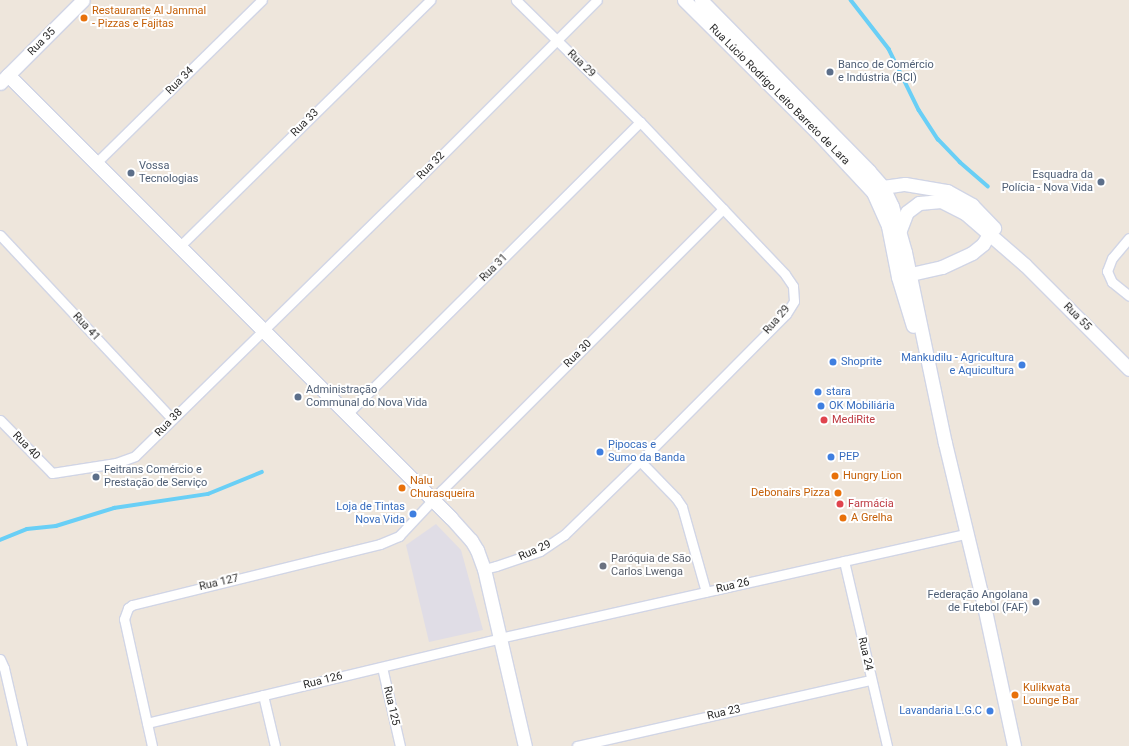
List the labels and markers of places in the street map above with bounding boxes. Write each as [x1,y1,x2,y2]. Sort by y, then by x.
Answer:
place label: Restaurante Al Jammal - Pizzas e Fajitas [92,5,206,31]
marker: Restaurante Al Jammal - Pizzas e Fajitas [79,13,89,23]
place label: Banco de Comércio e Indústria (BCI) [838,59,934,85]
marker: Banco de Comércio e Indústria (BCI) [825,67,835,77]
place label: Vossa Tecnologias [139,160,198,186]
marker: Vossa Tecnologias [126,168,136,178]
place label: Esquadra da Polícia - Nova Vida [1002,169,1093,195]
marker: Esquadra da Polícia - Nova Vida [1096,177,1106,187]
place label: Mankudilu - Agricultura e Aquicultura [901,352,1014,378]
place label: Shoprite [841,355,882,369]
marker: Shoprite [828,357,838,367]
marker: Mankudilu - Agricultura e Aquicultura [1017,360,1027,370]
place label: Administração Communal do Nova Vida [306,384,427,410]
place label: stara [826,385,851,399]
marker: stara [813,387,823,397]
marker: Administração Communal do Nova Vida [293,392,303,402]
place label: OK Mobiliária [829,399,895,413]
marker: OK Mobiliária [816,401,826,411]
place label: MediRite [832,413,875,427]
marker: MediRite [819,415,829,425]
place label: Pipocas e Sumo da Banda [608,439,685,465]
marker: Pipocas e Sumo da Banda [595,447,605,457]
place label: PEP [839,450,859,464]
marker: PEP [826,452,836,462]
place label: Feitrans Comércio e Prestação de Serviço [104,464,207,490]
place label: Hungry Lion [843,469,902,483]
marker: Hungry Lion [830,471,840,481]
marker: Feitrans Comércio e Prestação de Serviço [91,472,101,482]
place label: Nalu Churasqueira [410,475,475,501]
marker: Nalu Churasqueira [397,483,407,493]
place label: Debonairs Pizza [751,486,830,500]
marker: Debonairs Pizza [833,488,843,498]
place label: Farmácia [848,497,894,511]
marker: Farmácia [835,499,845,509]
place label: Loja de Tintas Nova Vida [336,501,405,527]
marker: Loja de Tintas Nova Vida [408,509,418,519]
place label: A Grelha [851,511,893,525]
marker: A Grelha [838,513,848,523]
place label: Paróquia de São Carlos Lwenga [611,553,691,579]
marker: Paróquia de São Carlos Lwenga [598,561,608,571]
place label: Federação Angolana de Futebol (FAF) [928,589,1028,615]
marker: Federação Angolana de Futebol (FAF) [1031,597,1041,607]
place label: Kulikwata Lounge Bar [1023,682,1079,708]
marker: Kulikwata Lounge Bar [1010,690,1020,700]
place label: Lavandaria L.G.C [899,704,982,718]
marker: Lavandaria L.G.C [985,706,995,716]

